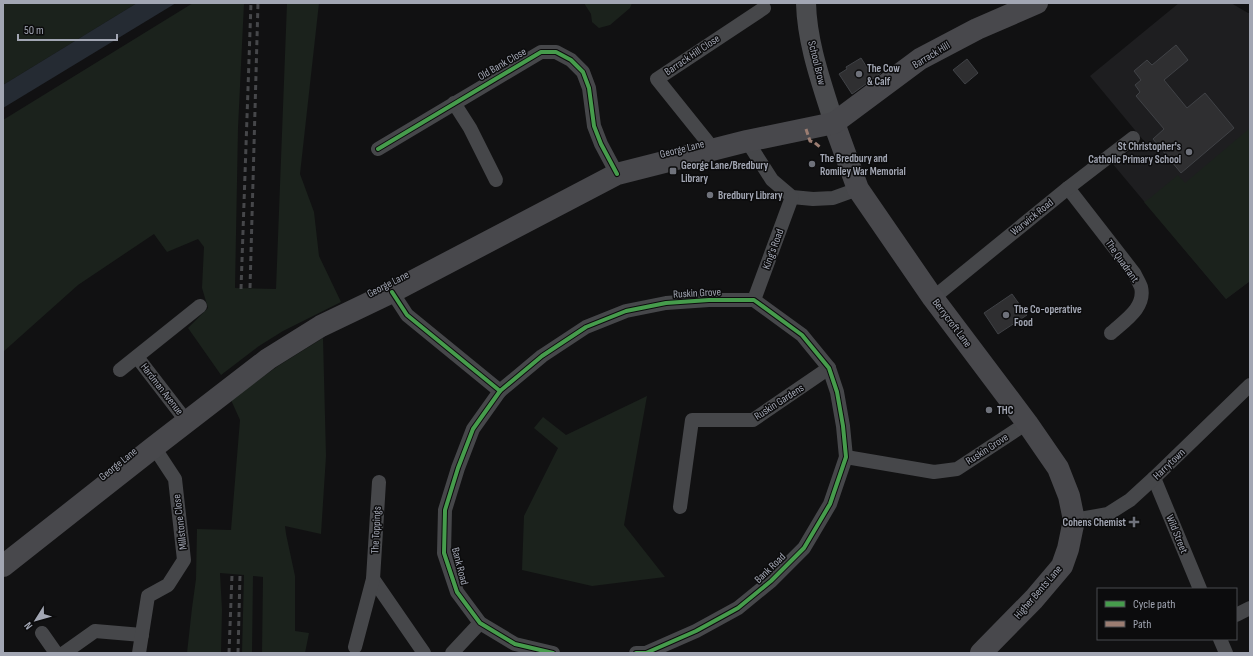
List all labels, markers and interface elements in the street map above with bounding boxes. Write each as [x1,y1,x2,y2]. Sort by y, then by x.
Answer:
scale bar [18,16,117,42]
text: 50 m [24,23,44,38]
street label: Barrack Hill Close [662,32,722,78]
street label: School Brow [805,39,829,87]
street label: Barrack Hill [910,39,952,71]
street label: Old Bank Close [475,45,529,83]
place label: The Cow & Calf [867,62,900,88]
marker: The Cow & Calf [854,69,864,79]
street label: George Lane [658,137,706,161]
place label: St Christopher's Catholic Primary School [1088,140,1181,166]
marker: St Christopher's Catholic Primary School [1184,147,1194,157]
place label: The Bredbury and Romiley War Memorial [820,152,906,178]
place label: George Lane/Bredbury Library [681,159,769,185]
marker: The Bredbury and Romiley War Memorial [807,159,817,169]
marker: George Lane/Bredbury Library [668,166,678,176]
place label: Bredbury Library [718,189,783,202]
marker: Bredbury Library [705,190,715,200]
street label: Warwick Road [1008,196,1056,238]
street label: King's Road [760,227,786,271]
street label: The Quadrant [1102,237,1142,286]
street label: George Lane [365,268,411,300]
street label: Ruskin Grove [673,285,721,301]
street label: Berrycroft Lane [930,296,974,350]
place label: The Co-operative Food [1014,303,1082,329]
marker: The Co-operative Food [1001,310,1011,320]
street label: Hardman Avenue [138,361,186,417]
street label: Ruskin Gardens [752,381,806,423]
place label: THC [997,404,1014,417]
marker: THC [984,405,994,415]
street label: Ruskin Grove [963,431,1011,467]
street label: George Lane [96,445,140,483]
street label: Harrytown [1150,446,1188,482]
street label: Millstone Close [170,494,190,550]
street label: The Toppings [368,506,384,554]
street label: Wild Street [1163,513,1191,556]
place label: Cohens Chemist [1063,516,1126,529]
marker: Cohens Chemist [1129,517,1139,527]
street label: Bank Road [449,546,471,587]
street label: Bank Road [752,550,789,586]
street label: Higher Bents Lane [1011,563,1065,621]
legend [1097,588,1237,640]
text: Cycle path [1133,597,1175,612]
north arrow [16,600,56,640]
text: Path [1133,617,1151,632]
text: N [21,619,35,632]

